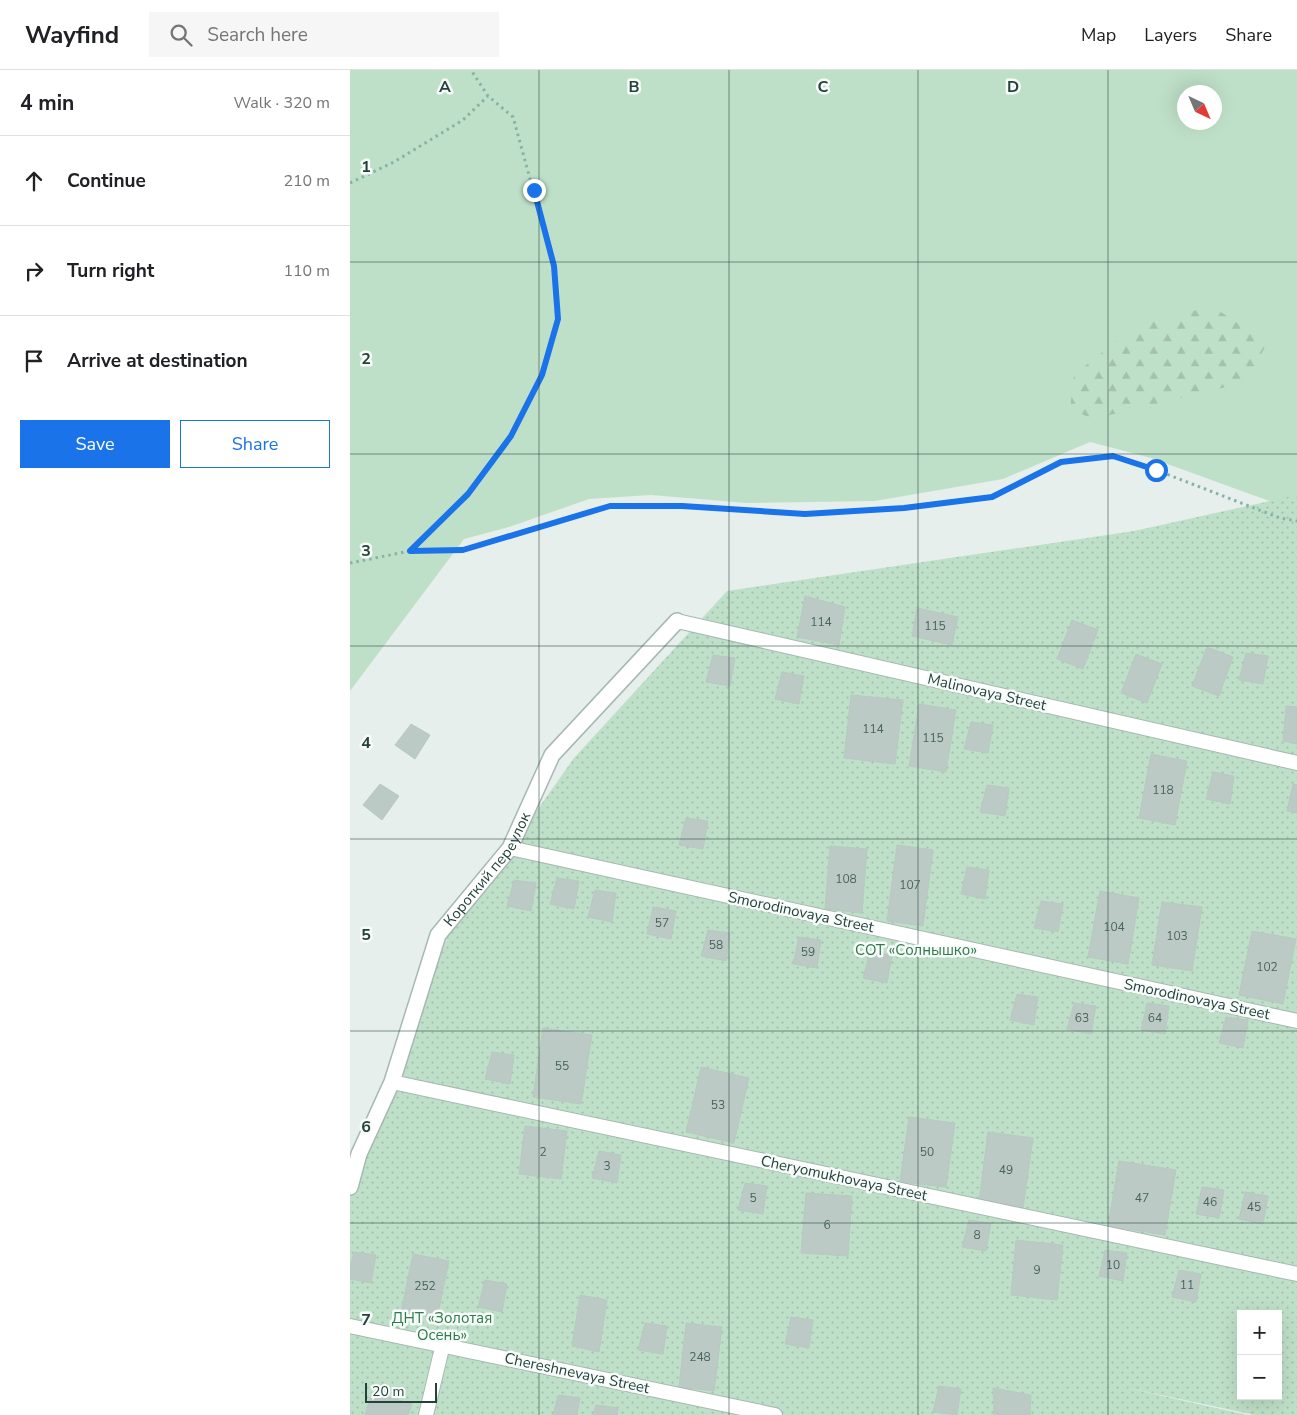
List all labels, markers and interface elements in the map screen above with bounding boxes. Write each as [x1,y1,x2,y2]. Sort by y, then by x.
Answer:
search box [149,12,499,57]
text: Wayfind [25,19,119,51]
icon: search [167,21,195,49]
text: Search here [207,22,308,48]
text: Map [1081,23,1116,47]
text: Layers [1144,23,1197,47]
text: Share [1225,23,1272,47]
text: A [439,76,451,98]
text: B [628,76,640,98]
text: C [818,76,829,98]
text: D [1007,76,1019,98]
north arrow [1177,85,1222,130]
text: 4 min [20,89,74,117]
text: Walk · 320 m [234,92,330,114]
text: 1 [361,156,371,178]
icon: ahead [20,167,48,195]
text: Continue [67,168,146,194]
text: 210 m [283,170,330,192]
route end [523,179,546,202]
icon: right [20,257,48,285]
text: Turn right [67,258,154,284]
text: 110 m [283,260,330,282]
icon: arrive [20,347,48,375]
text: Arrive at destination [67,348,248,374]
text: 2 [361,348,371,370]
button: Save [20,420,170,468]
button: Share [180,420,330,468]
route start [1145,459,1168,482]
text: 3 [361,540,371,562]
house number: 114 [810,614,832,630]
house number: 115 [924,618,946,634]
street label: Malinovaya Street [926,669,1049,716]
house number: 114 [862,721,884,737]
house number: 115 [922,730,944,746]
text: 4 [361,732,371,754]
house number: 118 [1152,782,1174,798]
street label: Короткий переулок [439,809,535,931]
house number: 108 [835,871,857,887]
house number: 107 [899,877,921,893]
street label: Smorodinovaya Street [726,887,877,937]
house number: 57 [655,915,669,931]
house number: 104 [1103,919,1125,935]
text: 5 [361,924,371,946]
house number: 103 [1166,928,1188,944]
house number: 58 [709,937,723,953]
park label: СОТ «Солнышко» [855,940,977,960]
house number: 59 [801,944,815,960]
house number: 102 [1256,959,1278,975]
street label: Smorodinovaya Street [1122,974,1273,1024]
house number: 63 [1075,1010,1089,1026]
house number: 64 [1148,1010,1162,1026]
house number: 55 [555,1058,569,1074]
house number: 53 [711,1097,725,1113]
text: 6 [361,1116,371,1138]
house number: 2 [539,1144,547,1160]
house number: 50 [920,1144,934,1160]
street label: Cheryomukhovaya Street [759,1151,930,1206]
house number: 3 [603,1158,611,1174]
house number: 49 [999,1162,1013,1178]
house number: 5 [749,1190,757,1206]
house number: 47 [1135,1190,1149,1206]
house number: 46 [1203,1194,1217,1210]
house number: 45 [1247,1199,1261,1215]
house number: 6 [823,1217,831,1233]
house number: 8 [973,1227,981,1243]
house number: 10 [1106,1257,1120,1273]
house number: 9 [1033,1262,1041,1278]
house number: 11 [1180,1277,1194,1293]
house number: 252 [414,1278,436,1294]
park label: ДНТ «Золотая Осень» [392,1308,492,1345]
text: 7 [361,1309,371,1331]
map controls [1237,1310,1282,1400]
button: + [1237,1310,1282,1355]
street label: Chereshnevaya Street [503,1348,652,1398]
house number: 248 [689,1349,711,1365]
button: − [1237,1355,1282,1400]
scale bar [365,1380,438,1403]
text: 20 m [372,1382,404,1401]

